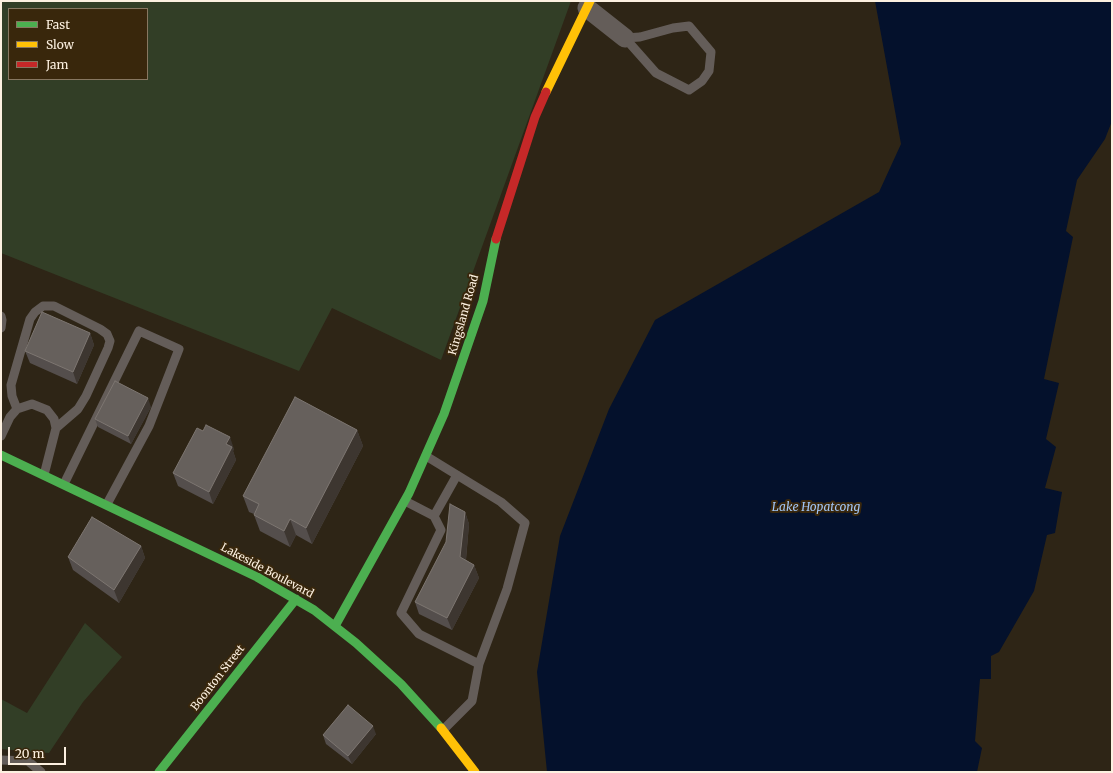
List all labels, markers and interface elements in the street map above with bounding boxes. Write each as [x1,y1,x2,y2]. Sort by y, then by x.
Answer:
legend [8,8,148,80]
text: Fast [46,17,70,32]
text: Slow [46,37,74,52]
text: Jam [46,57,68,72]
street label: Kingsland Road [446,273,482,357]
water label: Lake Hopatcong [772,501,860,515]
street label: Lakeside Boulevard [218,541,316,601]
street label: Boonton Street [188,643,248,713]
scale bar [10,739,68,765]
text: 20 m [15,746,44,761]

